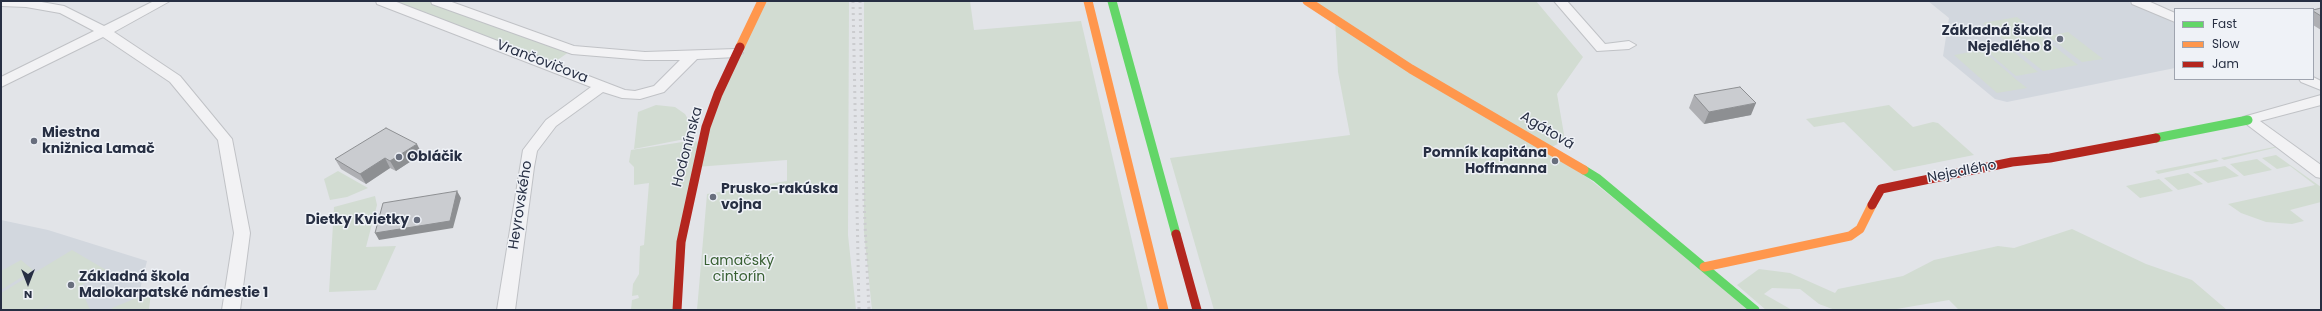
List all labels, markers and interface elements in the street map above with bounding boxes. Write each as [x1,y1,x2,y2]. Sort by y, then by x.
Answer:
legend [2174,8,2314,80]
text: Fast [2212,15,2237,32]
place label: Základná škola Nejedlého 8 [1941,23,2052,56]
marker: Základná škola Nejedlého 8 [2055,34,2065,44]
text: Slow [2212,35,2240,52]
street label: Vrančovičova [494,37,590,87]
text: Jam [2212,55,2239,72]
street label: Hodonínska [669,105,707,189]
street label: Agátová [1517,108,1577,154]
place label: Miestna knižnica Lamač [42,125,155,158]
marker: Miestna knižnica Lamač [29,136,39,146]
place label: Pomník kapitána Hoffmanna [1423,145,1547,178]
place label: Obláčik [407,149,462,165]
marker: Obláčik [394,152,404,162]
marker: Pomník kapitána Hoffmanna [1550,156,1560,166]
street label: Nejedlého [1926,157,1998,187]
street label: Heyrovského [506,160,536,250]
place label: Prusko-rakúska vojna [721,181,838,214]
marker: Prusko-rakúska vojna [708,192,718,202]
place label: Dietky Kvietky [305,212,409,228]
marker: Dietky Kvietky [412,215,422,225]
park label: Lamačský cintorín [704,253,774,286]
north arrow [8,263,48,303]
place label: Základná škola Malokarpatské námestie 1 [79,269,268,302]
marker: Základná škola Malokarpatské námestie 1 [66,280,76,290]
text: N [24,287,32,303]

